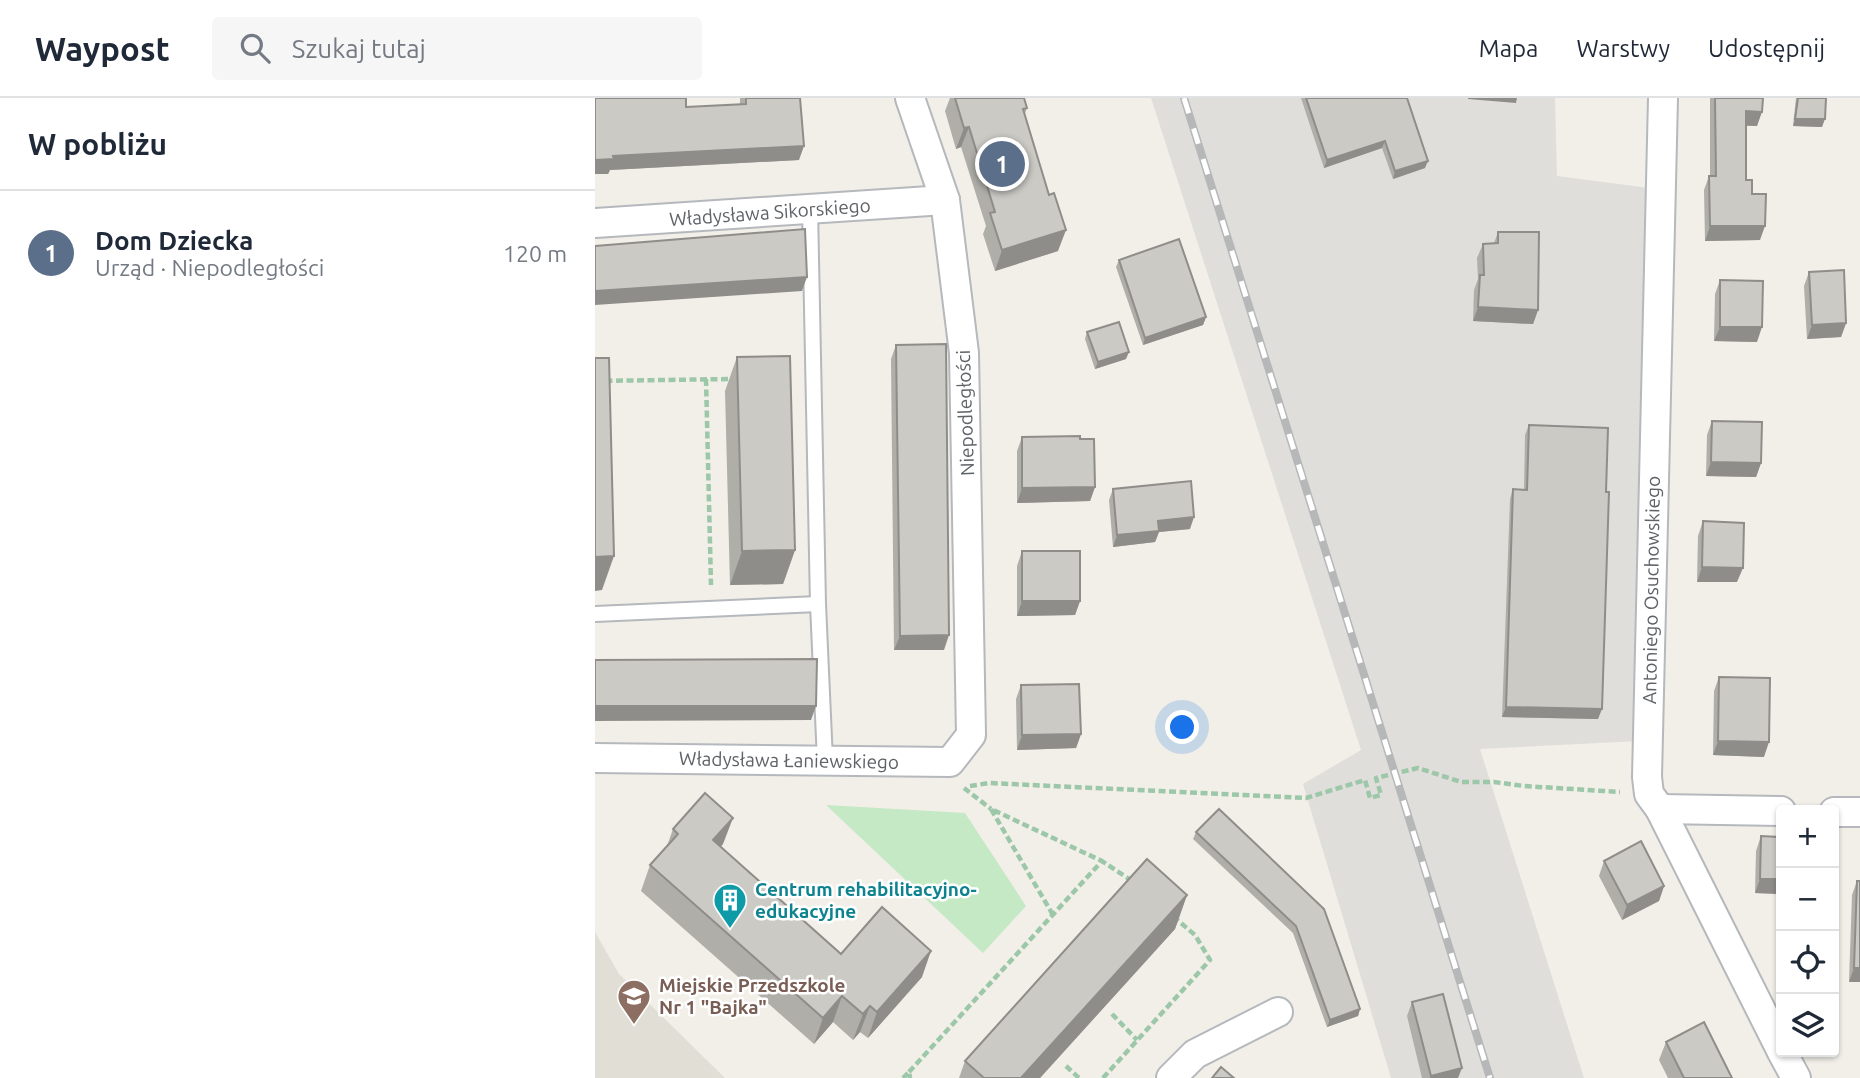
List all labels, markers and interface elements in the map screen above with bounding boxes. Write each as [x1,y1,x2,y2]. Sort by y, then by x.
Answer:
search box [212,17,702,80]
icon: search [236,29,274,67]
text: Waypost [35,30,170,67]
text: Szukaj tutaj [292,34,426,63]
text: Mapa [1479,35,1538,62]
text: Warstwy [1576,35,1670,62]
text: Udostępnij [1708,35,1825,62]
text: W pobliżu [28,127,167,161]
pin: 1 [979,138,1025,190]
street label: Władysława Sikorskiego [669,194,871,230]
text: Dom Dziecka [95,226,253,255]
text: 1 [45,241,57,266]
text: 120 m [503,241,567,266]
text: Urząd · Niepodległości [95,255,324,280]
street label: Niepodległości [952,350,978,476]
street label: Antoniego Osuchowskiego [1638,476,1664,704]
your location [1165,710,1199,744]
street label: Władysława Łaniewskiego [679,747,899,773]
map controls [1776,805,1839,1057]
button: + [1776,805,1839,868]
button: − [1776,868,1839,931]
place label: Centrum rehabilitacyjno- edukacyjne [755,878,977,922]
building icon: Centrum rehabilitacyjno- edukacyjne [711,881,749,930]
button: locate [1776,931,1839,994]
place label: Miejskie Przedszkole Nr 1 "Bajka" [659,974,846,1018]
school or university icon: Miejskie Przedszkole Nr 1 "Bajka" [615,977,653,1026]
button: layers [1776,994,1839,1057]

